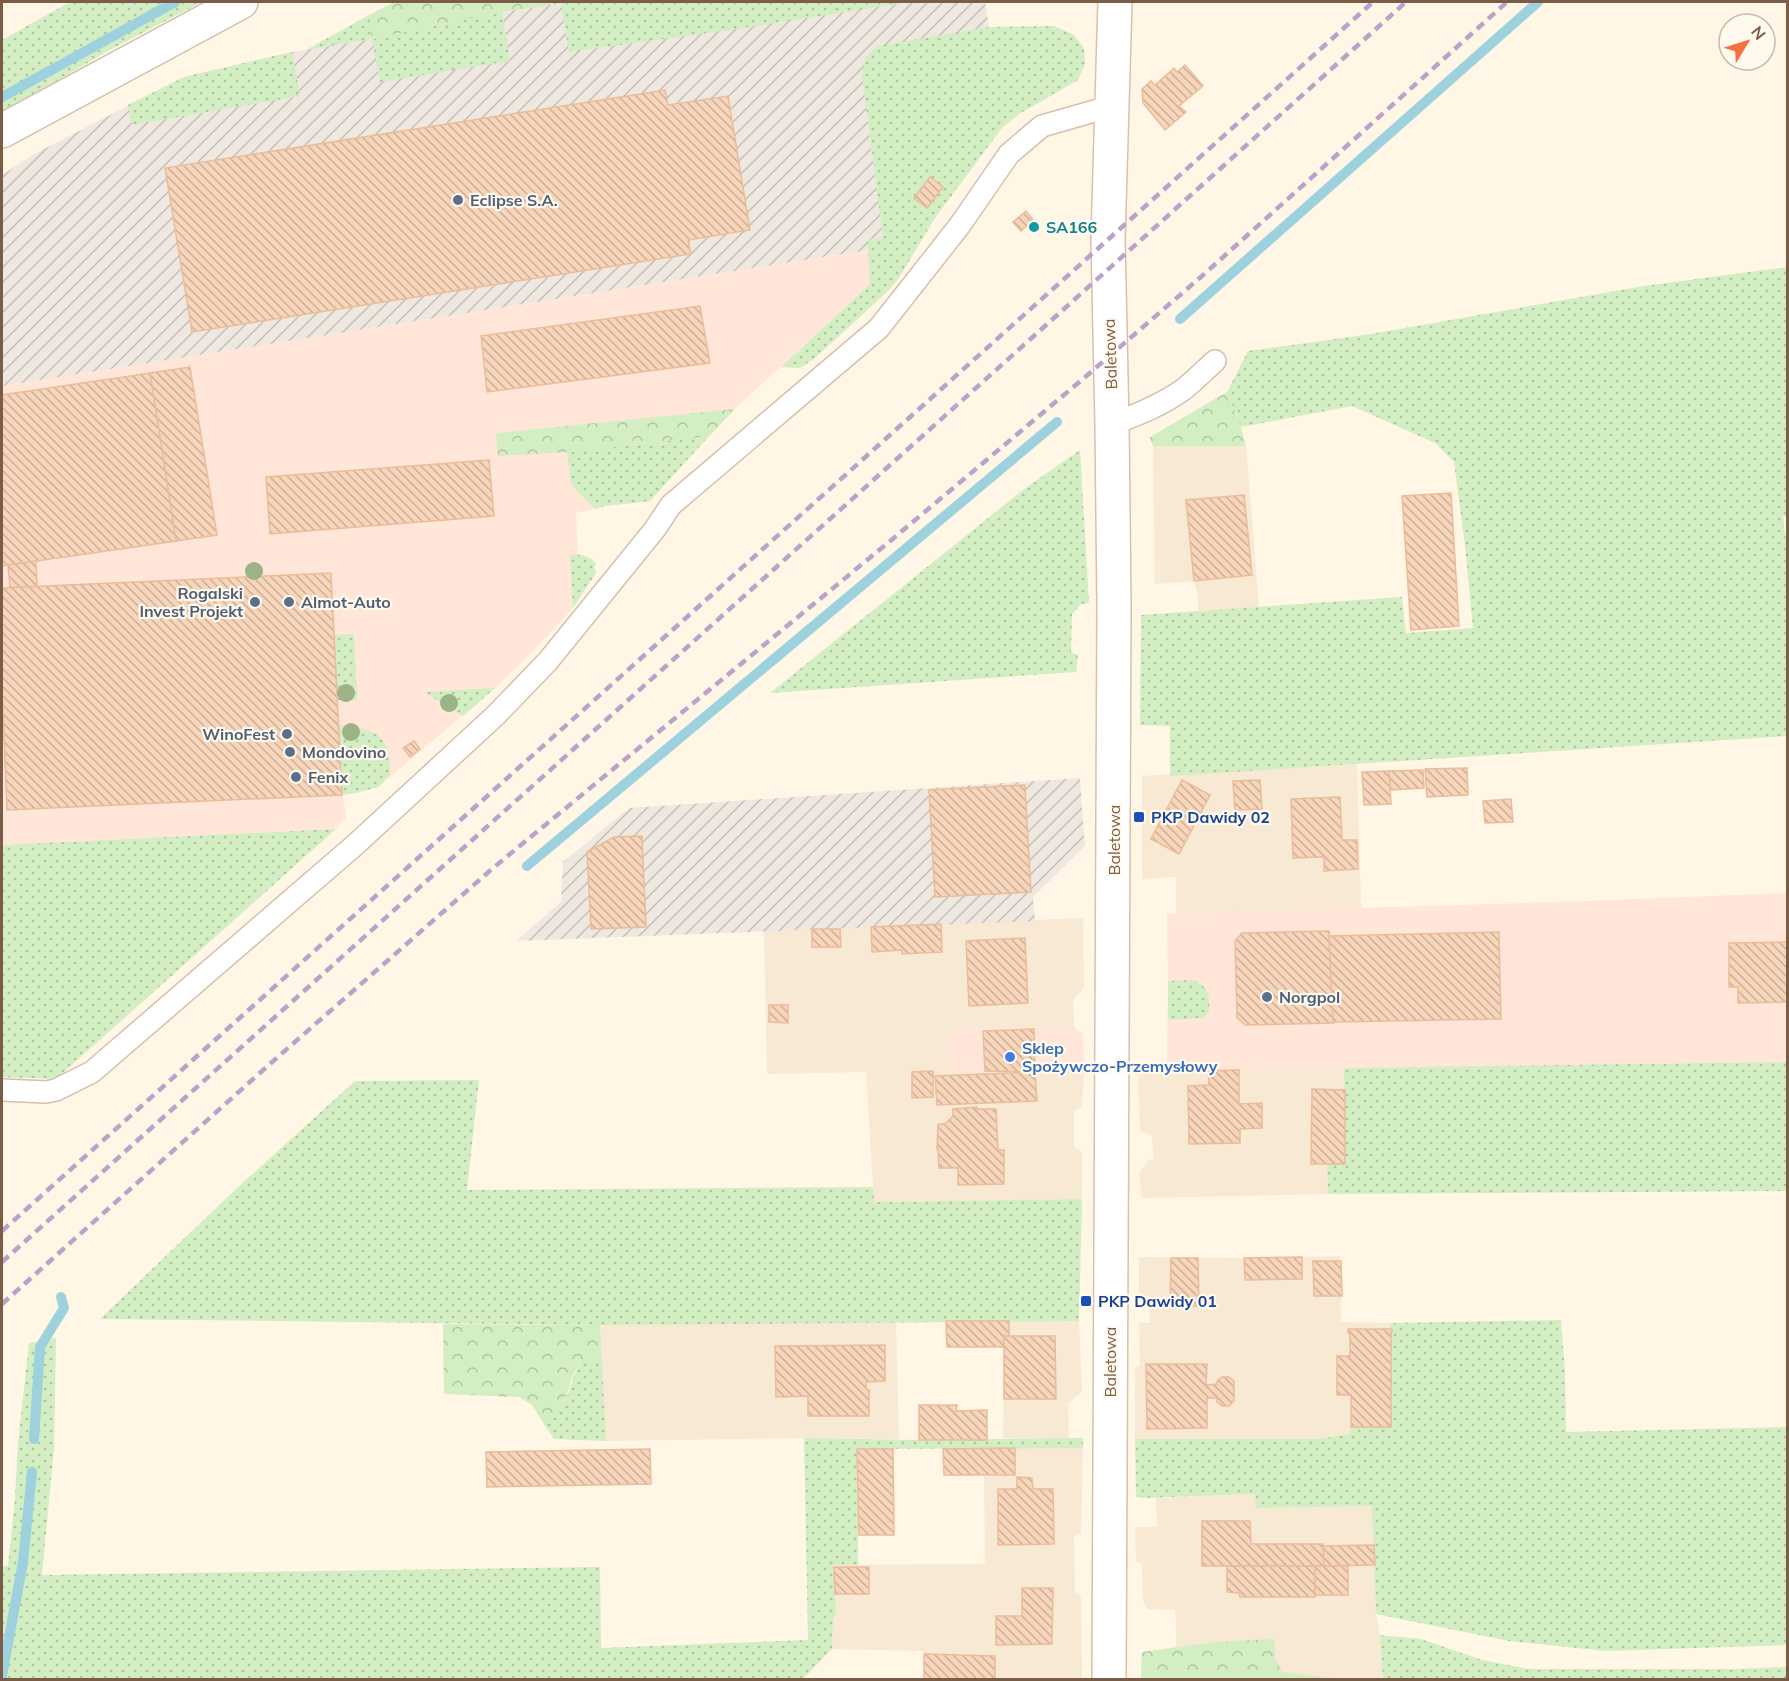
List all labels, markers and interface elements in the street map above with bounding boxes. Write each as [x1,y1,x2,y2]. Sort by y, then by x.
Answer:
north arrow [1717,12,1777,72]
text: N [1747,22,1770,44]
place label: Eclipse S.A. [470,190,558,210]
marker: Eclipse S.A. [451,193,465,207]
place label: SA166 [1046,217,1097,237]
marker: SA166 [1027,220,1041,234]
street label: Baletowa [1099,318,1121,390]
place label: Rogalski Invest Projekt [139,583,243,621]
place label: Almot-Auto [301,592,391,612]
marker: Rogalski Invest Projekt [248,595,262,609]
marker: Almot-Auto [282,595,296,609]
place label: WinoFest [202,724,275,744]
marker: WinoFest [280,727,294,741]
place label: Mondovino [302,742,386,762]
marker: Mondovino [283,745,297,759]
place label: Fenix [308,767,348,787]
marker: Fenix [289,770,303,784]
street label: Baletowa [1104,805,1124,875]
place label: PKP Dawidy 02 [1151,807,1270,827]
marker: PKP Dawidy 02 [1132,810,1146,824]
place label: Norgpol [1279,987,1340,1007]
marker: Norgpol [1260,990,1274,1004]
place label: Sklep Spożywczo-Przemysłowy [1022,1038,1218,1076]
marker: Sklep Spożywczo-Przemysłowy [1003,1050,1017,1064]
place label: PKP Dawidy 01 [1098,1291,1217,1311]
marker: PKP Dawidy 01 [1079,1294,1093,1308]
street label: Baletowa [1100,1327,1120,1397]

